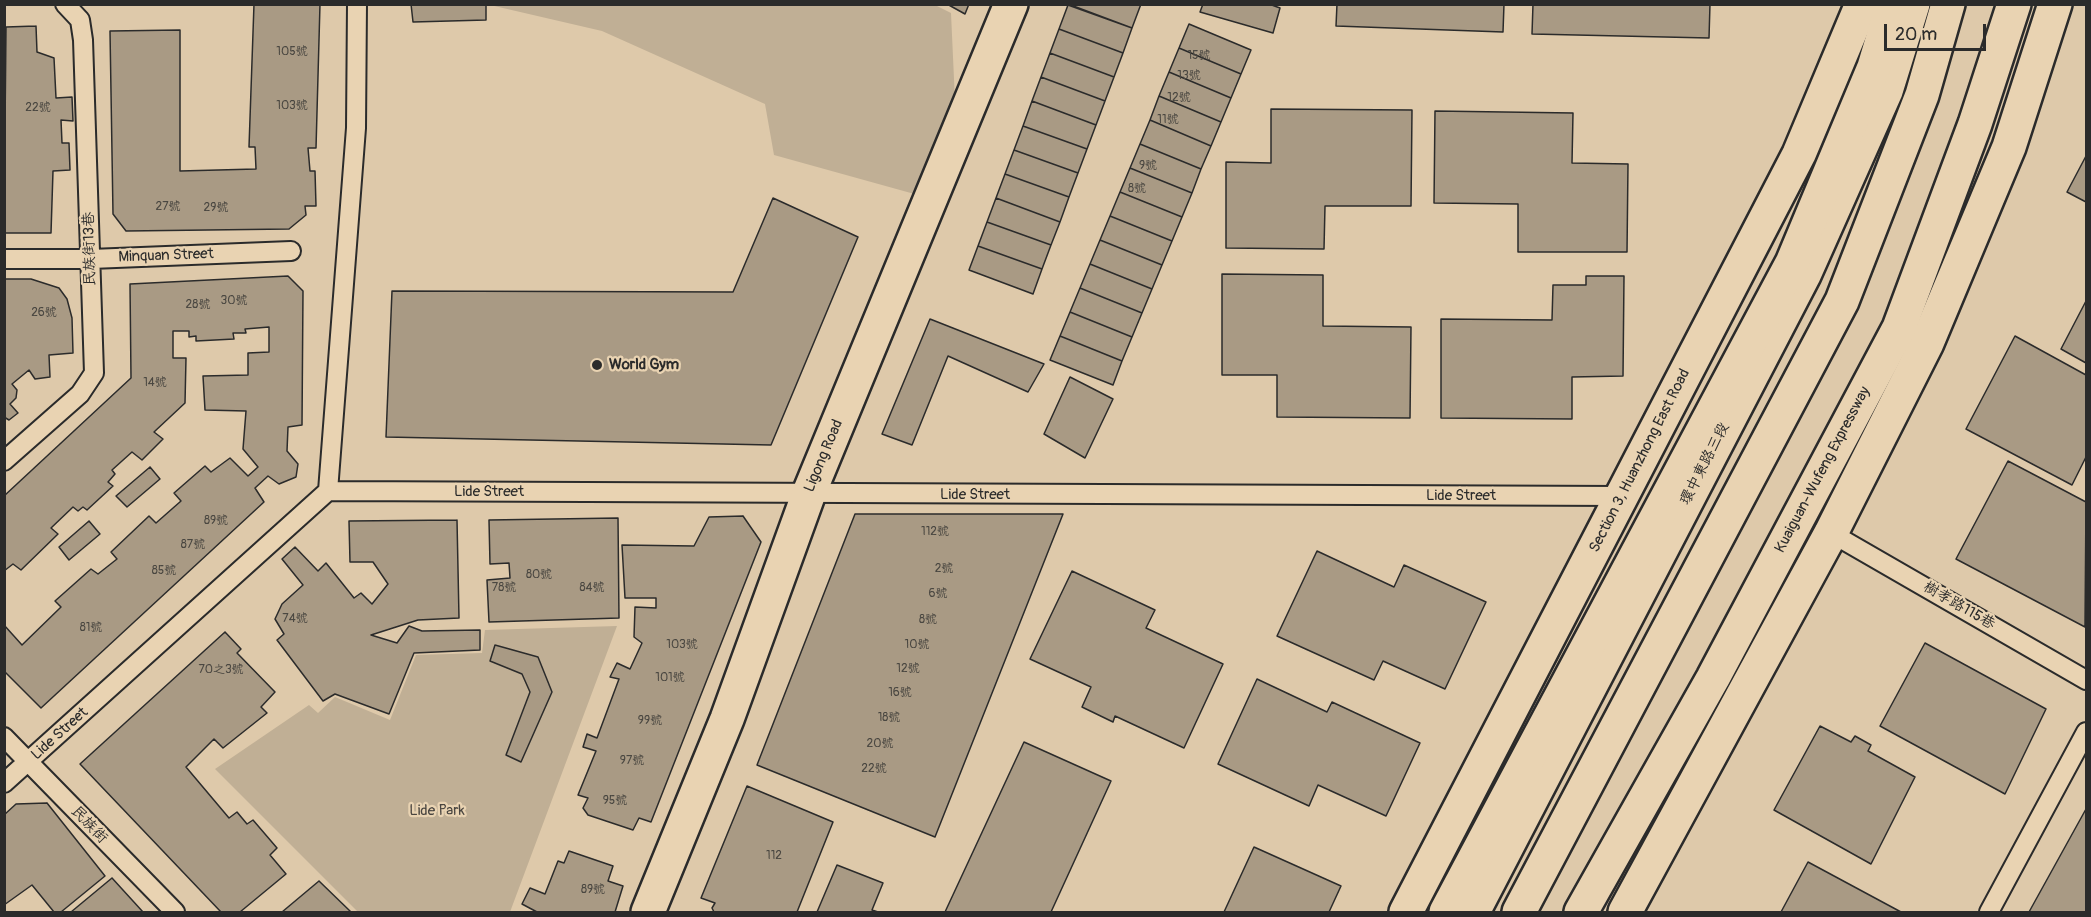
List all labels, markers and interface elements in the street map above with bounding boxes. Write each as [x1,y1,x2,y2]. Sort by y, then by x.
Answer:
scale bar [1887,12,1989,50]
text: 20 m [1895,23,1937,46]
house number: 105號 [276,45,308,59]
house number: 15號 [1187,49,1211,63]
house number: 13號 [1177,69,1201,83]
house number: 12號 [1167,91,1191,105]
house number: 103號 [276,99,308,113]
house number: 22號 [25,101,51,115]
house number: 11號 [1157,113,1179,127]
house number: 9號 [1139,159,1157,173]
house number: 8號 [1128,182,1146,196]
house number: 27號 [155,200,181,214]
house number: 29號 [204,201,228,215]
street label: 民族街13巷 [80,212,100,286]
street label: Minquan Street [118,245,214,267]
house number: 30號 [221,294,247,308]
house number: 28號 [186,298,210,312]
house number: 26號 [31,306,57,320]
place label: World Gym [609,356,679,374]
marker: World Gym [590,358,604,372]
street label: Section 3, Huanzhong East Road [1586,366,1694,556]
house number: 14號 [143,376,167,390]
street label: Kuaiguan-Wufeng Expressway [1771,384,1875,556]
street label: Ligong Road [801,417,847,495]
street label: 環中東路三段 [1677,420,1733,508]
street label: Lide Street [454,483,524,501]
street label: Lide Street [940,486,1010,504]
street label: Lide Street [1426,487,1496,505]
house number: 89號 [204,514,228,528]
house number: 112號 [921,525,949,539]
house number: 87號 [181,538,205,552]
house number: 2號 [935,562,953,576]
house number: 85號 [152,564,176,578]
house number: 80號 [526,568,552,582]
street label: 樹孝路115巷 [1920,578,1998,634]
house number: 78號 [492,581,516,595]
house number: 84號 [579,581,605,595]
house number: 6號 [929,587,947,601]
house number: 74號 [282,612,308,626]
house number: 8號 [919,613,937,627]
house number: 81號 [80,621,102,635]
house number: 103號 [666,638,698,652]
house number: 10號 [905,638,929,652]
house number: 12號 [896,662,920,676]
house number: 70之3號 [198,663,244,677]
house number: 101號 [655,671,685,685]
house number: 16號 [888,686,912,700]
street label: Lide Street [28,704,92,764]
house number: 18號 [878,711,900,725]
house number: 99號 [638,714,662,728]
house number: 20號 [867,737,893,751]
house number: 97號 [620,754,644,768]
house number: 22號 [861,762,887,776]
house number: 95號 [603,794,627,808]
park label: Lide Park [409,802,465,820]
street label: 民族街 [67,803,111,847]
house number: 112 [766,849,782,863]
house number: 89號 [581,883,605,897]

